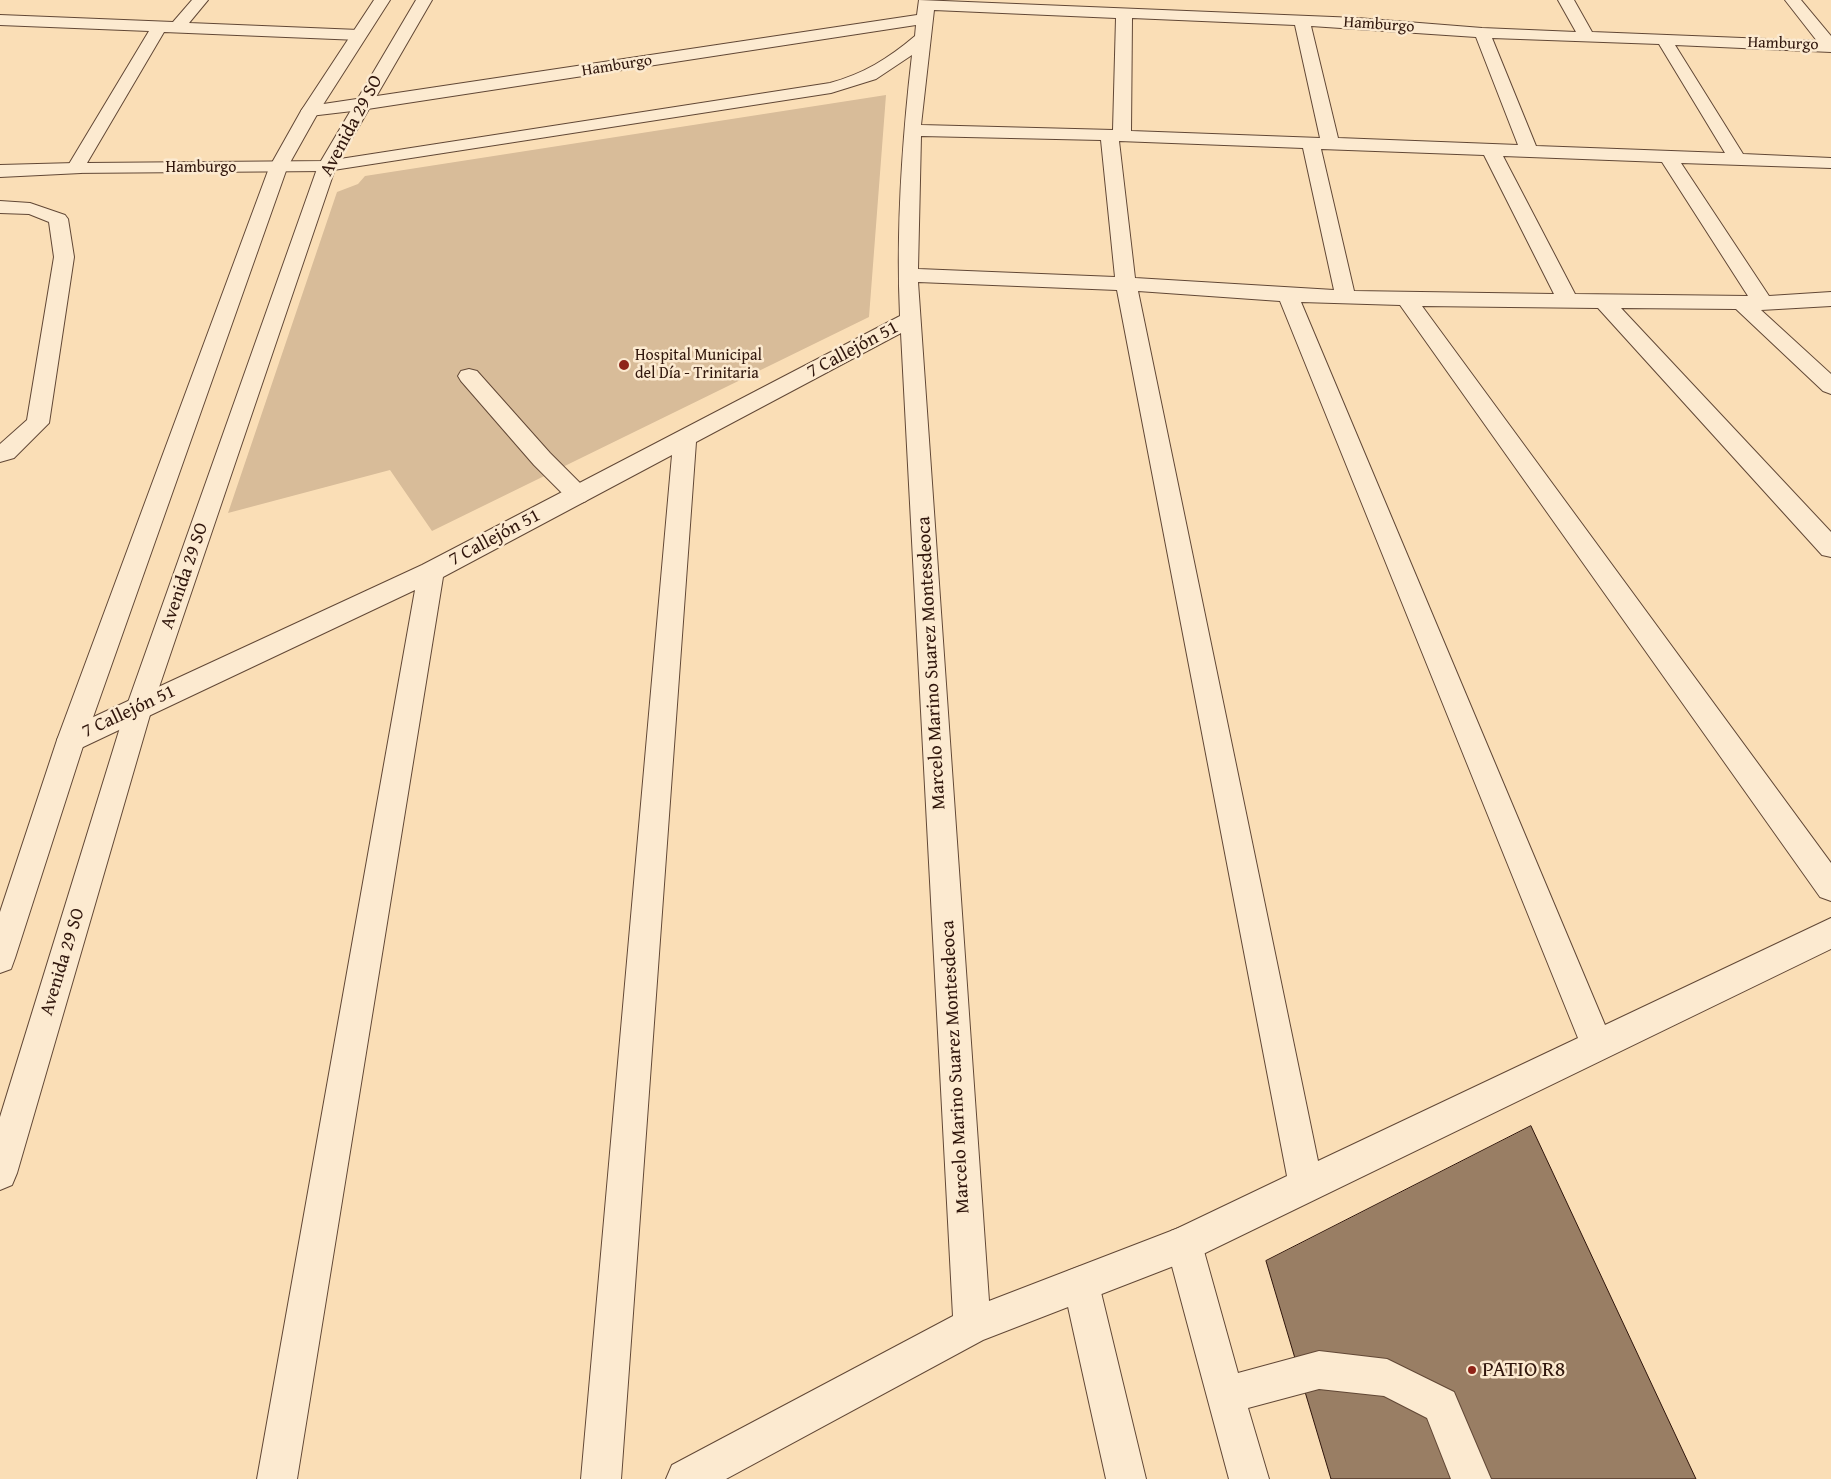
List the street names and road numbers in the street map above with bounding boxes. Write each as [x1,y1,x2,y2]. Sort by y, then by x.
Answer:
street label: Hamburgo [1343,13,1415,37]
street label: Hamburgo [1747,33,1819,55]
street label: Hamburgo [580,51,654,81]
street label: Avenida 29 SO [316,72,388,180]
street label: Hamburgo [166,158,236,178]
street label: 7 Callejón 51 [803,316,903,384]
street label: 7 Callejón 51 [445,504,545,572]
street label: Marcelo Marino Suarez Montesdeoca [913,516,951,810]
street label: Avenida 29 SO [156,520,214,632]
street label: 7 Callejón 51 [79,681,179,743]
street label: Avenida 29 SO [36,906,90,1018]
street label: Marcelo Marino Suarez Montesdeoca [937,920,975,1214]

